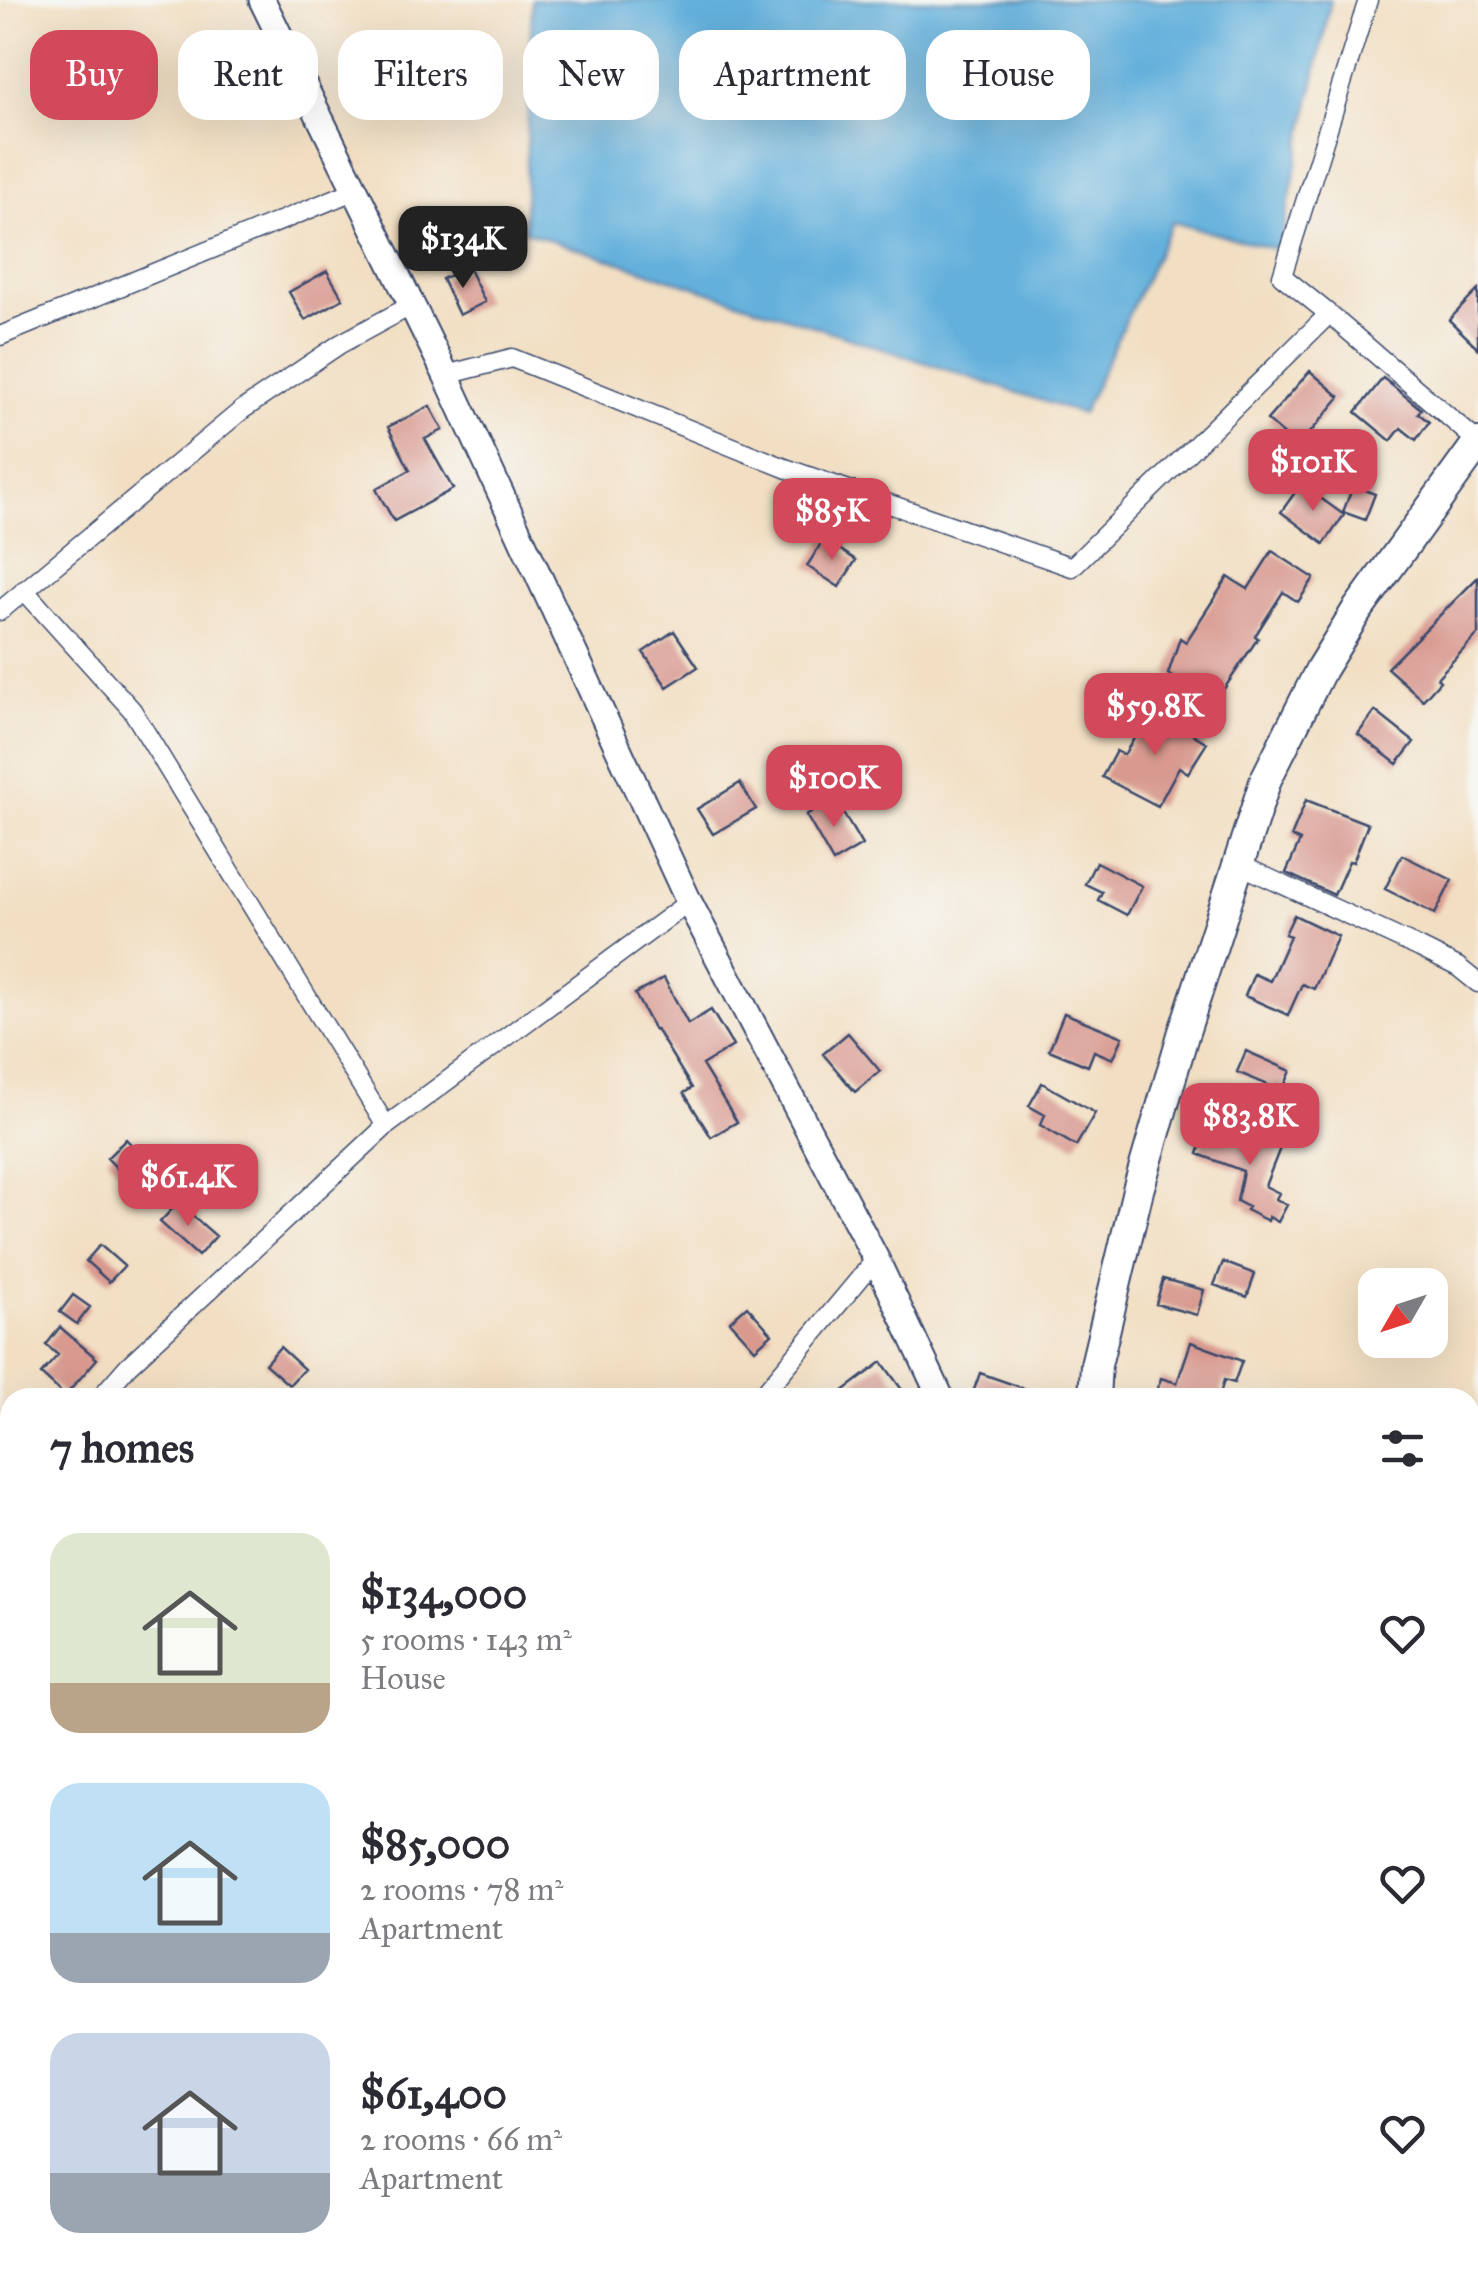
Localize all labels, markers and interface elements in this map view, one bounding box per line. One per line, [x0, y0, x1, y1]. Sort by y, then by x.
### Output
chip: Buy [30, 30, 158, 120]
chip: Rent [178, 30, 318, 120]
chip: Filters [338, 30, 503, 120]
chip: New [523, 30, 659, 120]
chip: Apartment [679, 30, 906, 120]
chip: House [926, 30, 1090, 120]
pin: $134K [393, 206, 533, 291]
text: $134K [420, 219, 506, 258]
pin: $101K [1243, 429, 1383, 514]
text: $101K [1270, 442, 1356, 481]
pin: $85K [773, 478, 891, 563]
text: $85K [795, 491, 869, 530]
pin: $59.8K [1074, 673, 1236, 758]
text: $59.8K [1106, 686, 1204, 725]
pin: $100K [764, 745, 904, 830]
text: $100K [788, 758, 880, 797]
pin: $83.8K [1169, 1083, 1331, 1168]
text: $83.8K [1202, 1096, 1298, 1135]
pin: $61.4K [107, 1144, 269, 1229]
text: $61.4K [140, 1157, 236, 1196]
north arrow [1358, 1268, 1448, 1358]
map controls [1358, 1268, 1448, 1358]
icon: filters [1375, 1421, 1430, 1476]
text: 7 homes [50, 1422, 194, 1474]
text: $134,000 [360, 1568, 527, 1620]
icon: home [130, 1573, 250, 1693]
icon: heart [1375, 1606, 1430, 1661]
text: 5 rooms · 143 m² [360, 1620, 572, 1659]
text: House [360, 1659, 446, 1698]
text: $85,000 [360, 1818, 510, 1870]
icon: home [130, 1823, 250, 1943]
icon: heart [1375, 1856, 1430, 1911]
text: 2 rooms · 78 m² [360, 1870, 564, 1909]
text: Apartment [360, 1909, 503, 1948]
text: $61,400 [360, 2068, 507, 2120]
icon: home [130, 2073, 250, 2193]
icon: heart [1375, 2106, 1430, 2161]
text: 2 rooms · 66 m² [360, 2120, 562, 2159]
text: Apartment [360, 2159, 503, 2198]

